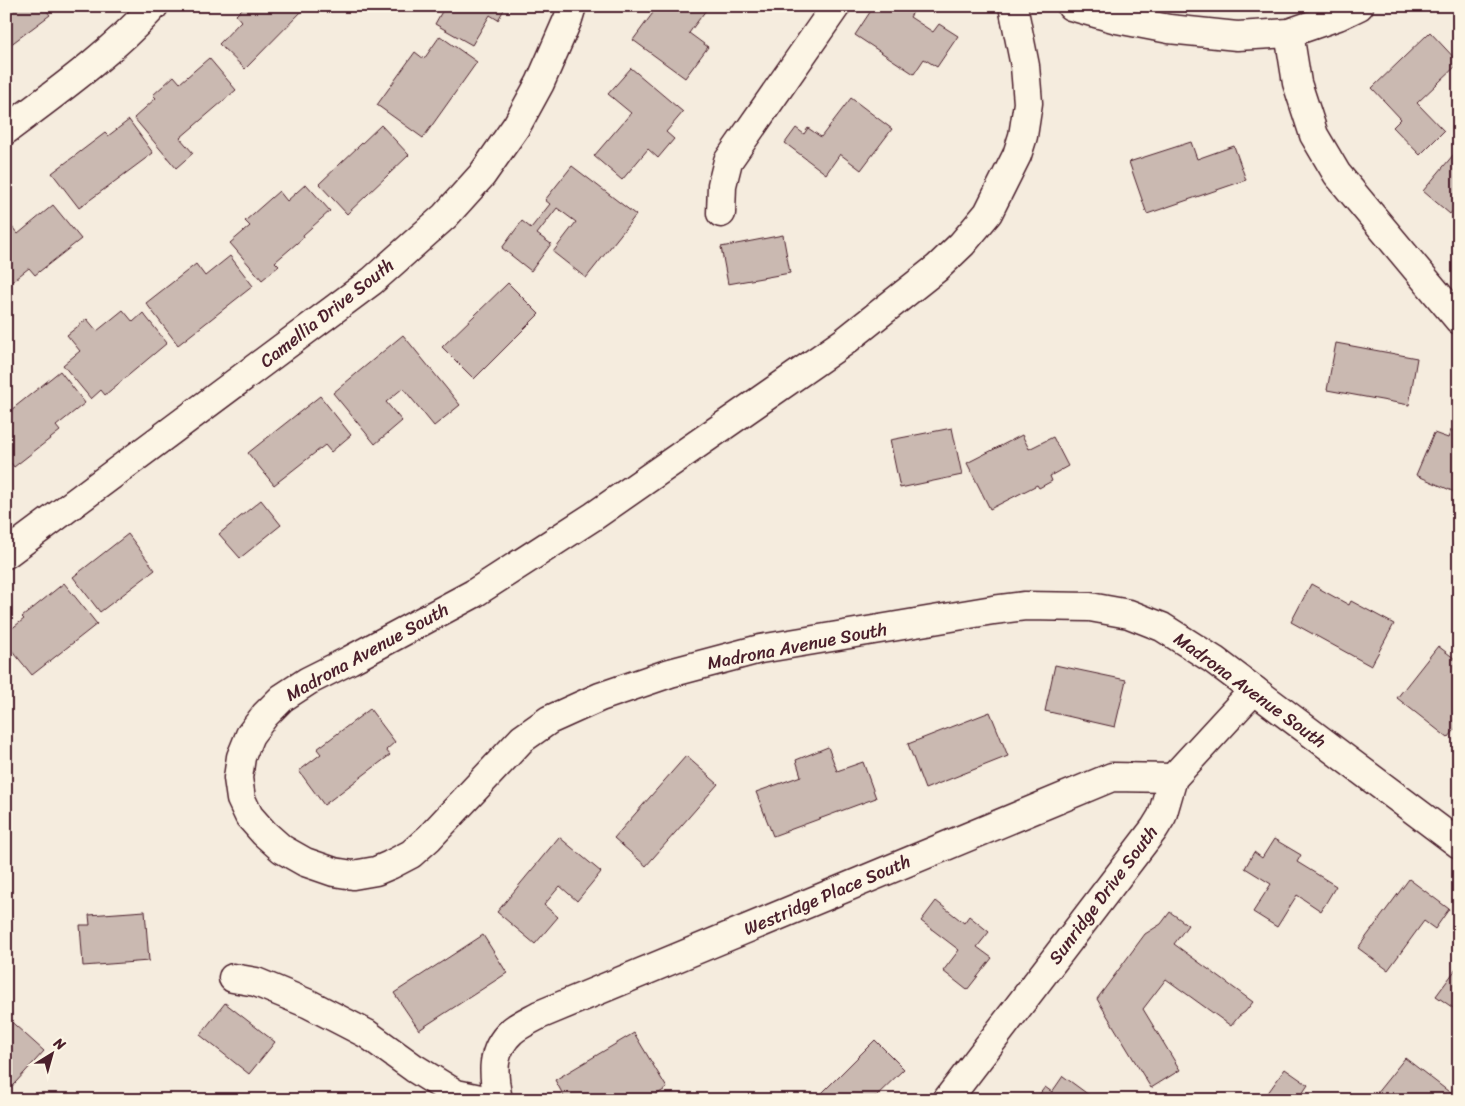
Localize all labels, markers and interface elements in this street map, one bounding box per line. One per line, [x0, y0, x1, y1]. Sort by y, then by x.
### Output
street label: Camellia Drive South [253, 250, 401, 376]
street label: Madrona Avenue South [279, 594, 455, 710]
street label: Madrona Avenue South [704, 613, 890, 679]
street label: Madrona Avenue South [1167, 623, 1333, 757]
street label: Sunridge Drive South [1040, 818, 1166, 972]
street label: Westridge Place South [738, 845, 916, 945]
north arrow [28, 1028, 78, 1078]
text: N [47, 1031, 71, 1057]

